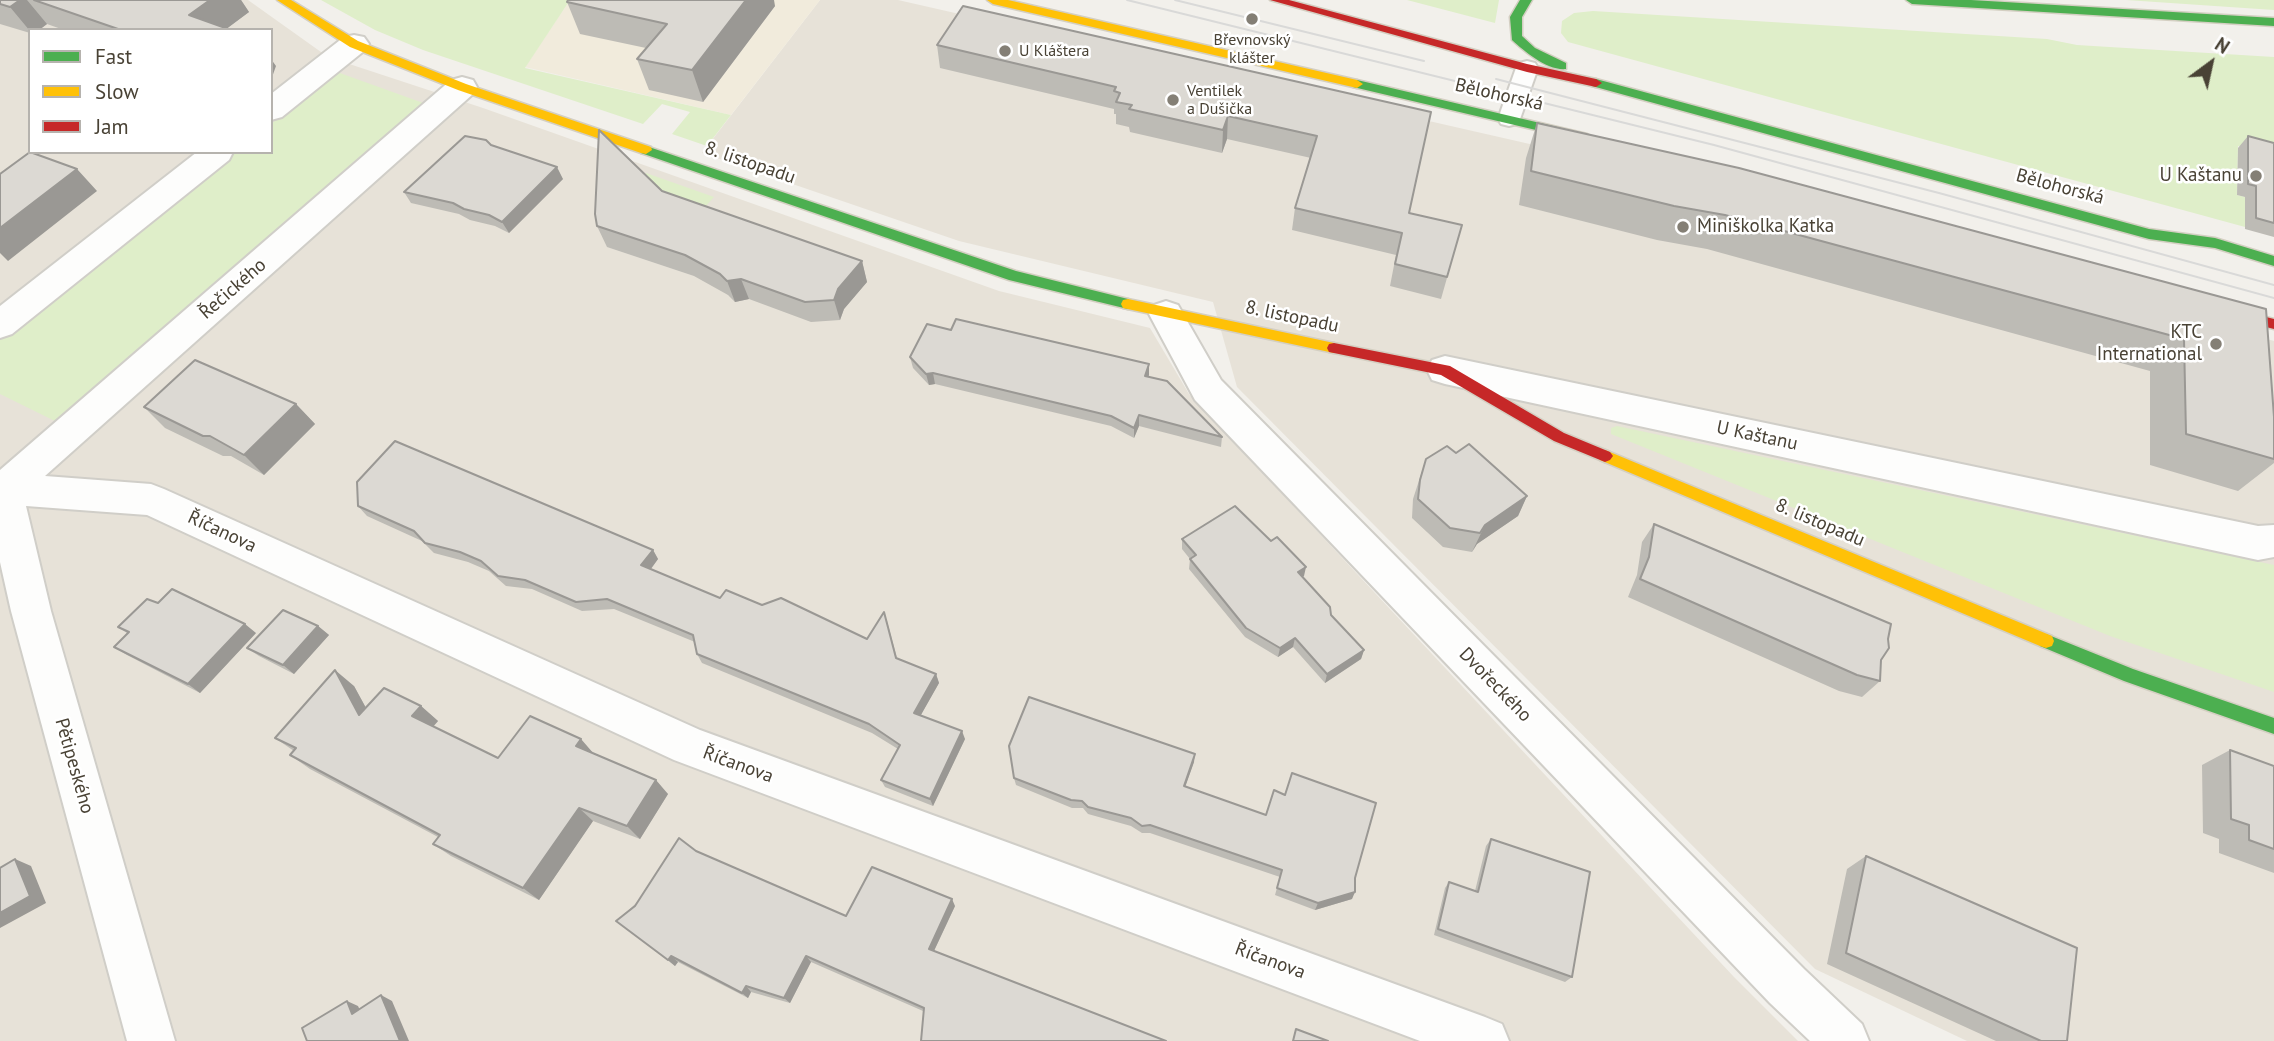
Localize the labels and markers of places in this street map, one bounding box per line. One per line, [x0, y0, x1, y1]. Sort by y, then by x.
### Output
marker: Břevnovský klášter [1244, 11, 1260, 27]
place label: Břevnovský klášter [1214, 30, 1290, 68]
place label: U Kláštera [1019, 41, 1090, 61]
marker: U Kláštera [997, 43, 1013, 59]
place label: Ventilek a Dušička [1187, 81, 1252, 119]
marker: Ventilek a Dušička [1165, 92, 1181, 108]
place label: U Kaštanu [2160, 165, 2242, 187]
marker: U Kaštanu [2248, 168, 2264, 184]
place label: Miniškolka Katka [1697, 216, 1834, 238]
marker: Miniškolka Katka [1675, 219, 1691, 235]
place label: KTC International [2097, 322, 2202, 366]
marker: KTC International [2208, 336, 2224, 352]

